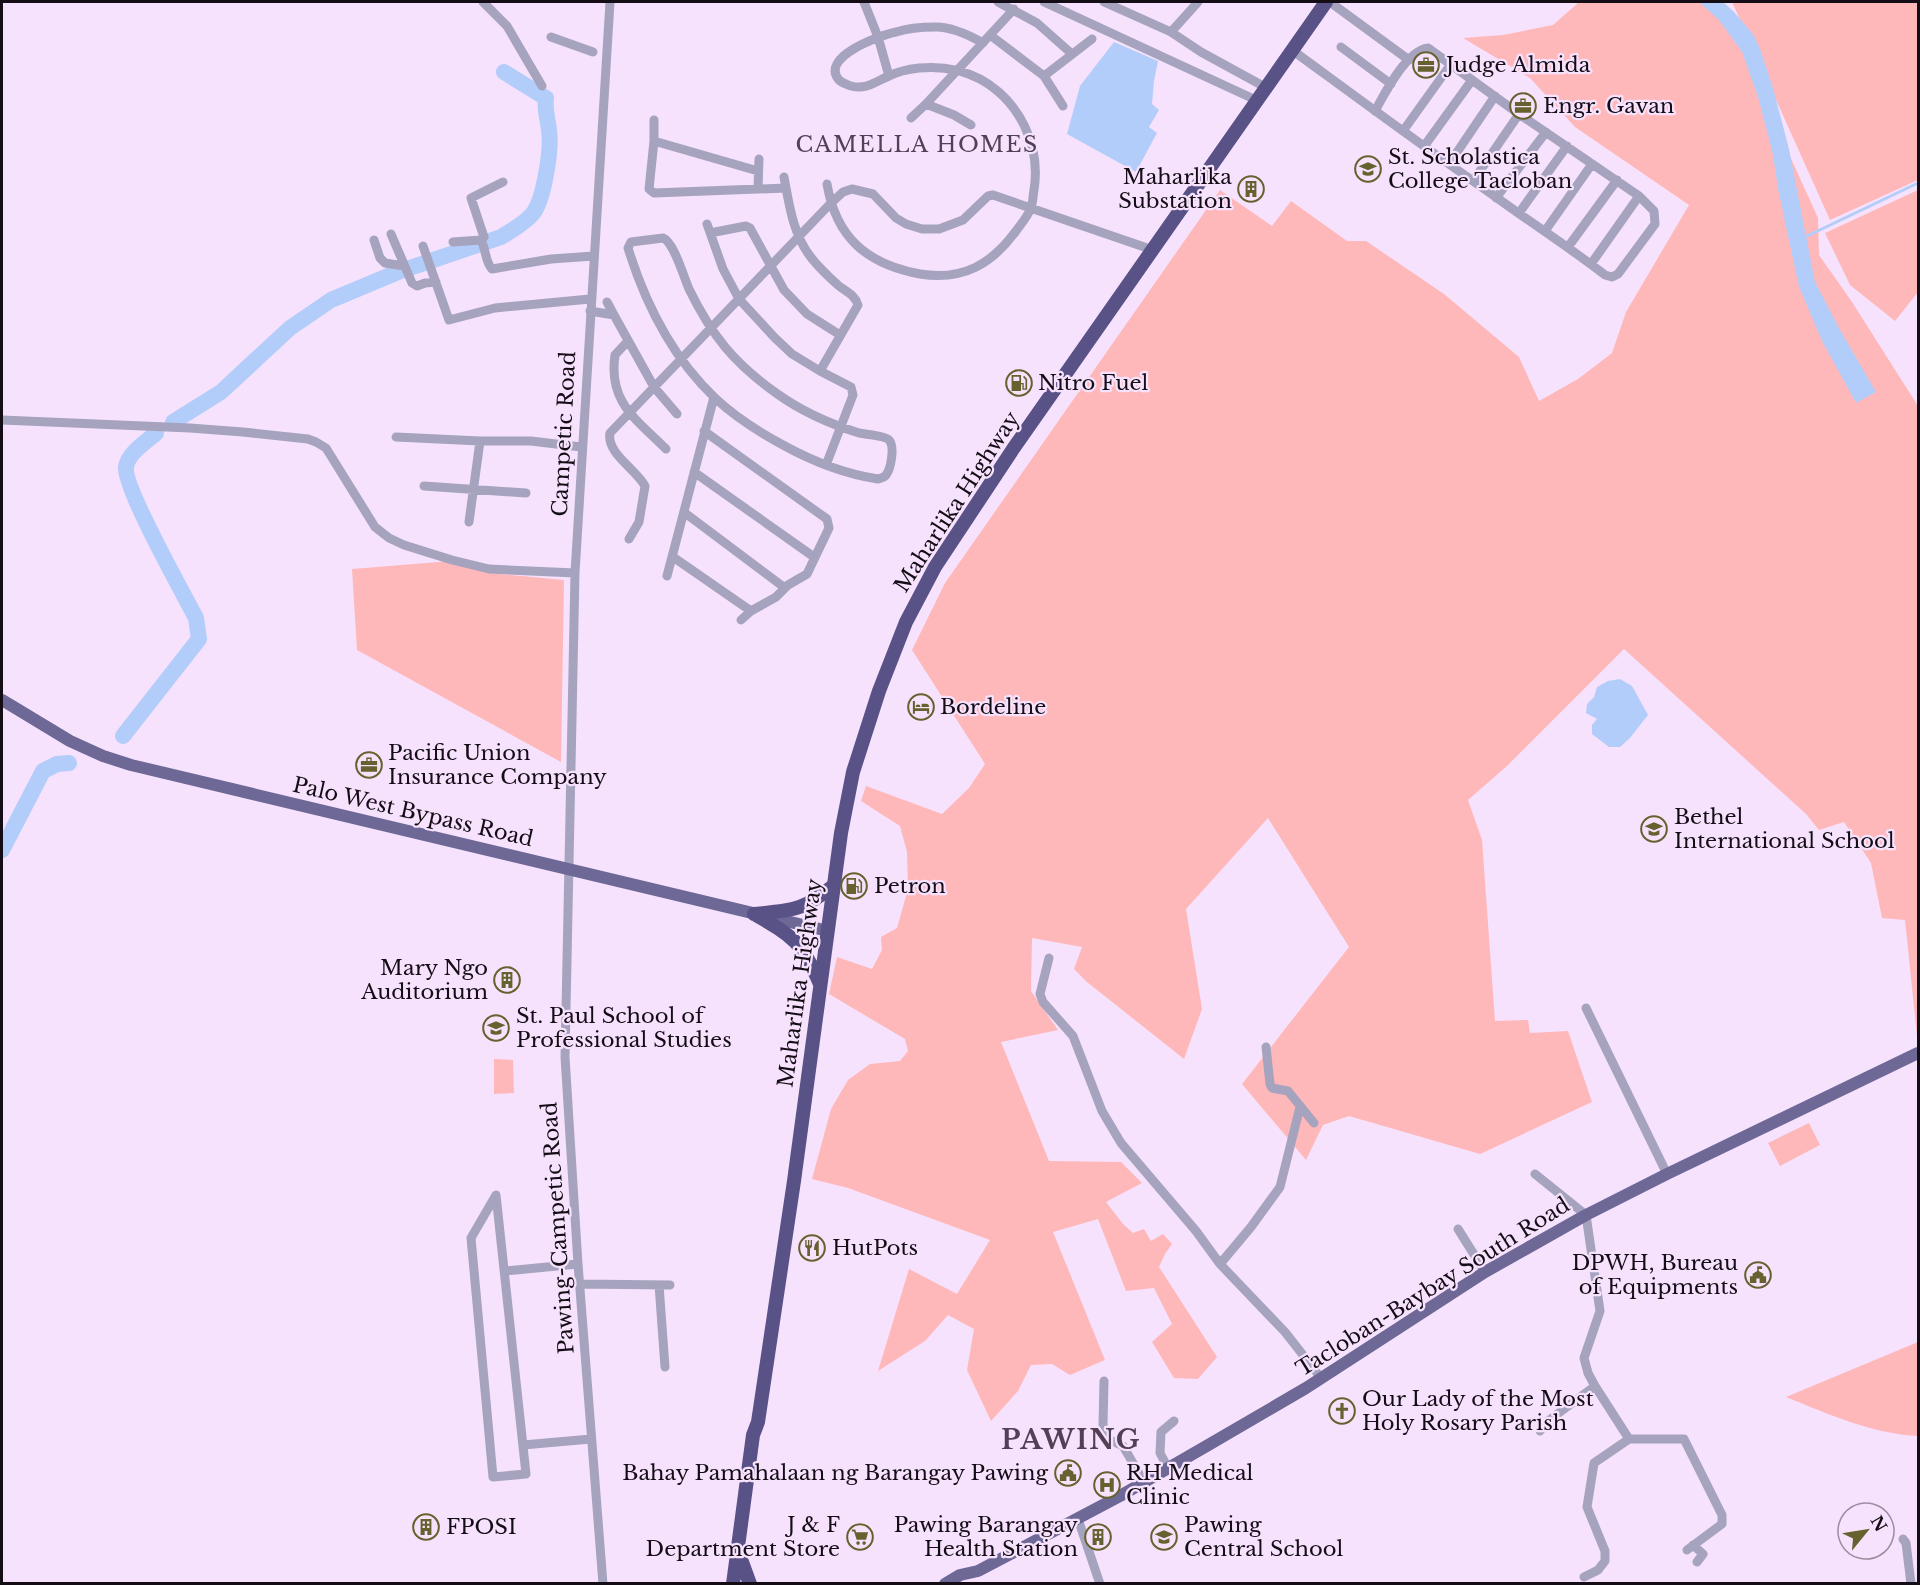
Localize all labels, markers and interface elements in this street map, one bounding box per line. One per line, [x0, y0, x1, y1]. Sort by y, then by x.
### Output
office icon: Judge Almida [1411, 50, 1441, 80]
place label: Judge Almida [1443, 52, 1591, 78]
office icon: Engr. Gavan [1508, 91, 1538, 121]
place label: Engr. Gavan [1543, 93, 1674, 119]
district label: CAMELLA HOMES [795, 131, 1039, 158]
place label: St. Scholastica College Tacloban [1388, 144, 1572, 194]
school or university icon: St. Scholastica College Tacloban [1353, 154, 1383, 184]
place label: Maharlika Substation [1118, 164, 1232, 214]
building icon: Maharlika Substation [1236, 174, 1266, 204]
street label: Campetic Road [547, 351, 581, 517]
fuel station icon: Nitro Fuel [1004, 368, 1034, 398]
place label: Nitro Fuel [1038, 370, 1149, 396]
street label: Maharlika Highway [889, 406, 1026, 597]
hotel icon: Bordeline [906, 692, 936, 722]
place label: Bordeline [940, 694, 1046, 720]
place label: Pacific Union Insurance Company [388, 740, 607, 790]
office icon: Pacific Union Insurance Company [354, 750, 384, 780]
street label: Palo West Bypass Road [290, 772, 536, 852]
place label: Bethel International School [1674, 804, 1895, 854]
school or university icon: Bethel International School [1639, 814, 1669, 844]
fuel station icon: Petron [839, 871, 869, 901]
place label: Petron [874, 873, 946, 899]
street label: Maharlika Highway [772, 876, 828, 1089]
place label: Mary Ngo Auditorium [360, 955, 488, 1005]
building icon: Mary Ngo Auditorium [492, 965, 522, 995]
place label: St. Paul School of Professional Studies [516, 1003, 732, 1053]
school or university icon: St. Paul School of Professional Studies [481, 1013, 511, 1043]
street label: Pawing-Campetic Road [536, 1101, 580, 1355]
street label: Tacloban-Baybay South Road [1291, 1192, 1575, 1382]
restaurant icon: HutPots [797, 1233, 827, 1263]
place label: HutPots [832, 1235, 918, 1261]
place label: DPWH, Bureau of Equipments [1572, 1250, 1738, 1300]
public building icon: DPWH, Bureau of Equipments [1743, 1260, 1773, 1290]
place label: Our Lady of the Most Holy Rosary Parish [1362, 1386, 1594, 1436]
church icon: Our Lady of the Most Holy Rosary Parish [1327, 1396, 1357, 1426]
district label: PAWING [1001, 1423, 1141, 1456]
public building icon: Bahay Pamahalaan ng Barangay Pawing [1053, 1458, 1083, 1488]
place label: Bahay Pamahalaan ng Barangay Pawing [622, 1460, 1048, 1486]
place label: RH Medical Clinic [1126, 1460, 1254, 1510]
hospital icon: RH Medical Clinic [1092, 1470, 1122, 1500]
north arrow [1836, 1501, 1896, 1561]
building icon: FPOSI [411, 1512, 441, 1542]
place label: J & F Department Store [646, 1512, 840, 1562]
place label: Pawing Barangay Health Station [894, 1512, 1079, 1562]
place label: Pawing Central School [1184, 1512, 1344, 1562]
text: N [1867, 1512, 1891, 1535]
place label: FPOSI [446, 1514, 517, 1540]
supermarket icon: J & F Department Store [845, 1522, 875, 1552]
building icon: Pawing Barangay Health Station [1083, 1522, 1113, 1552]
school or university icon: Pawing Central School [1149, 1522, 1179, 1552]

